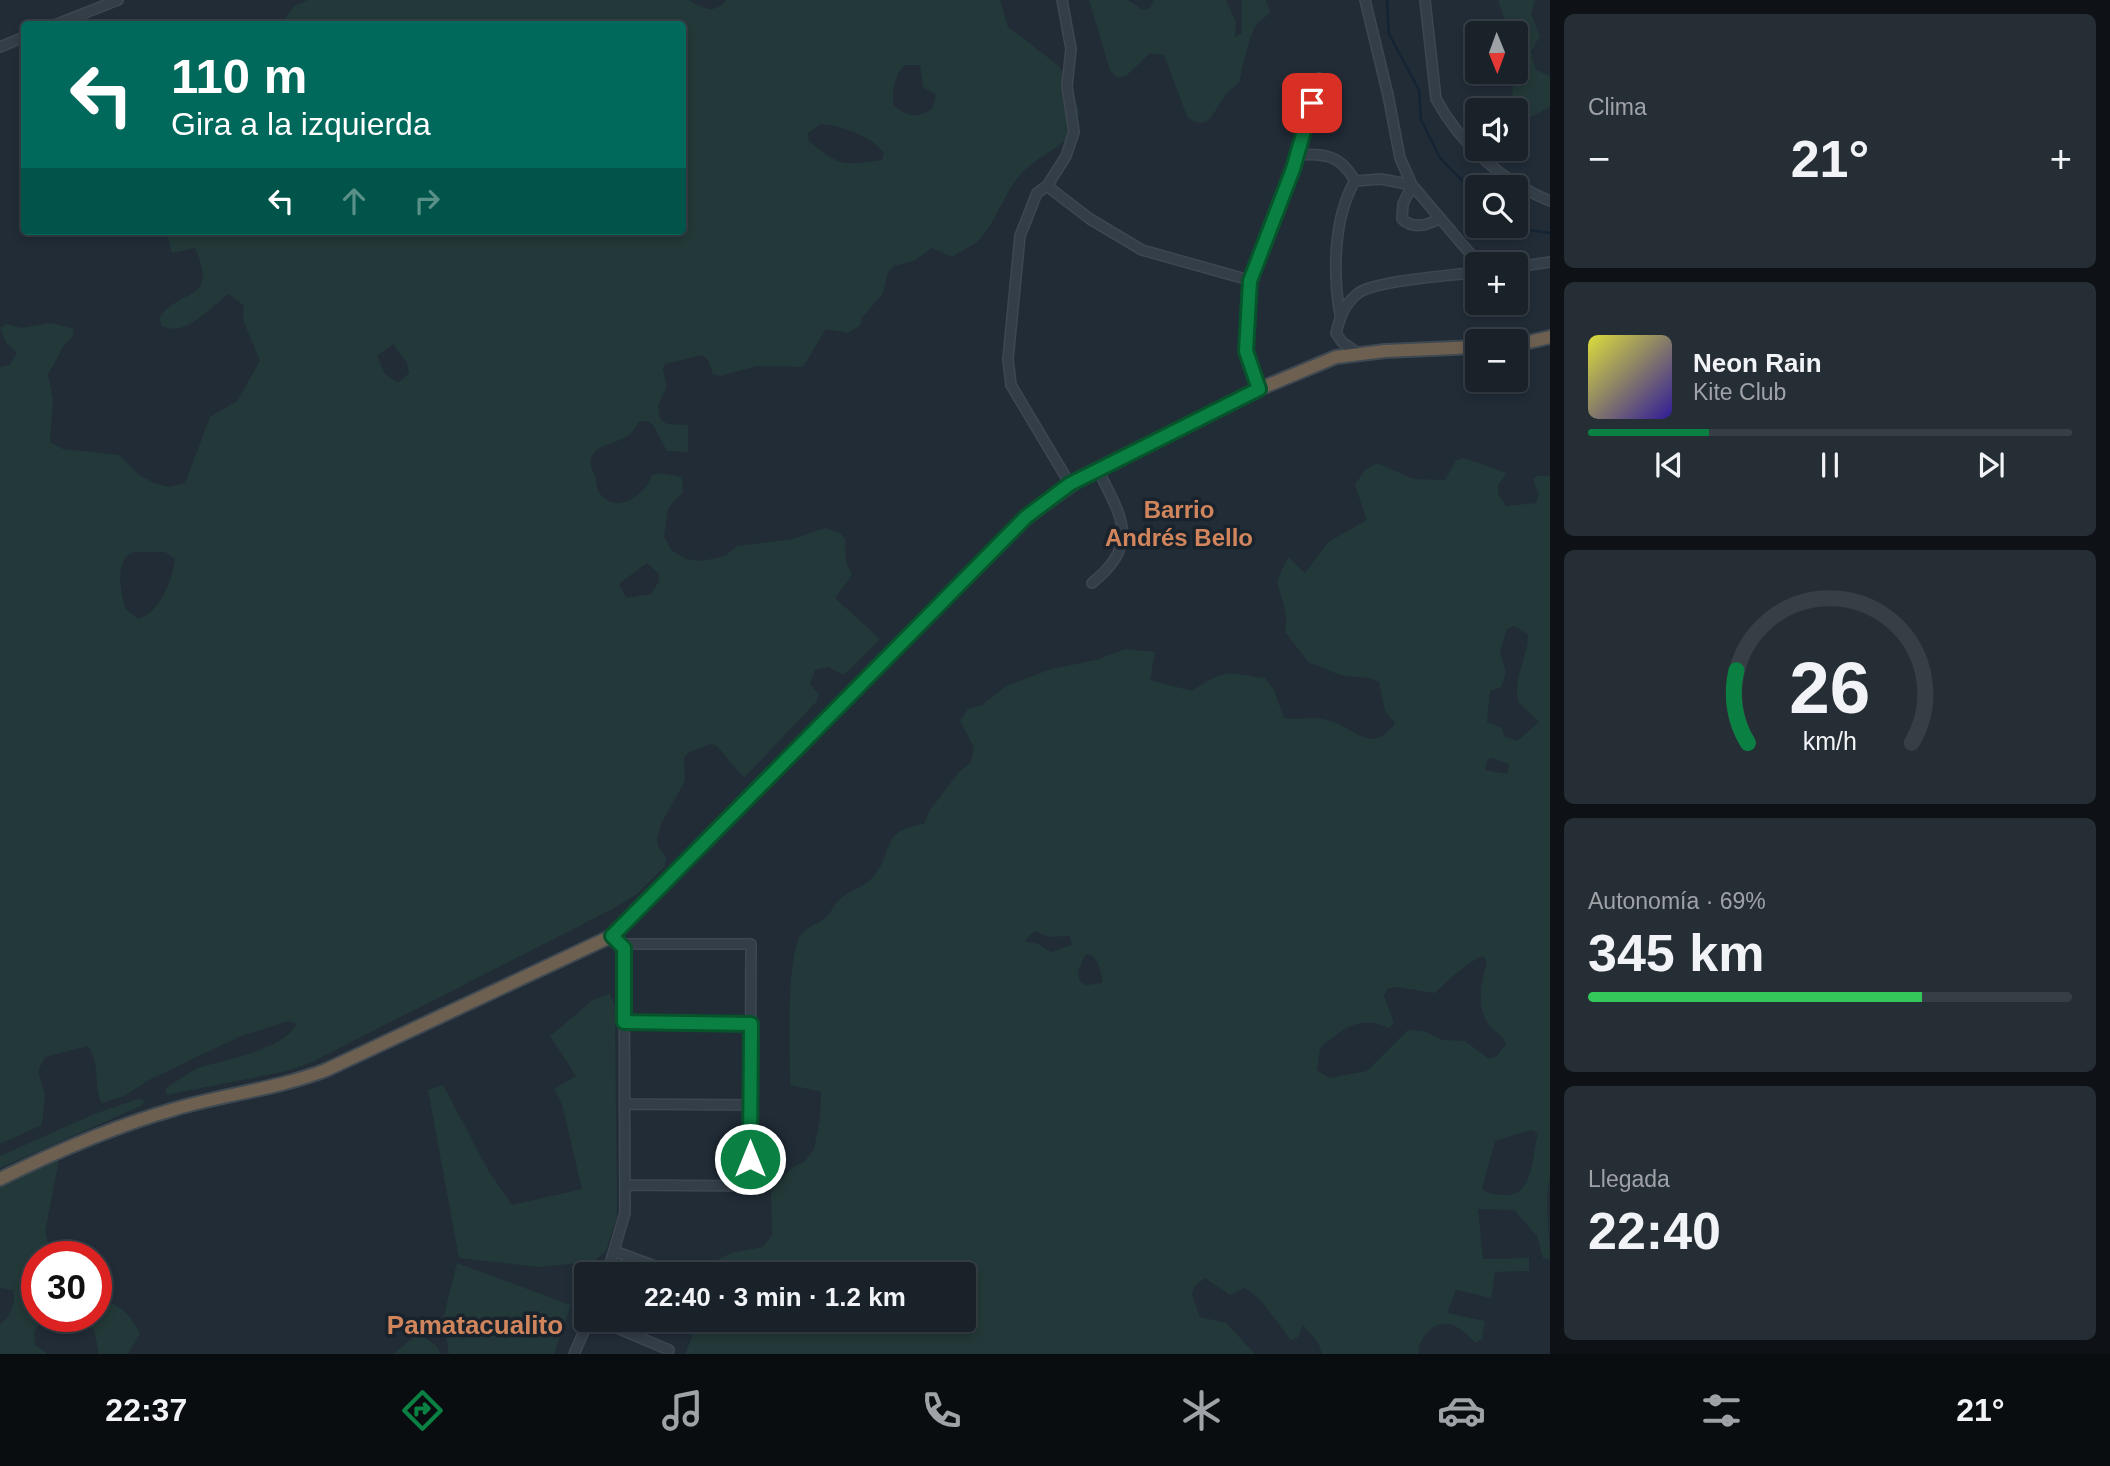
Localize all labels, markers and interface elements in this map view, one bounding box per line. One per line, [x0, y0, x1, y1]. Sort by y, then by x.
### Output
north arrow [1465, 21, 1528, 84]
map controls [1465, 21, 1528, 392]
icon: left [56, 49, 147, 140]
text: 110 m [171, 49, 307, 103]
pin [1282, 73, 1342, 133]
icon: arrive [1293, 84, 1331, 122]
text: Clima [1588, 94, 1647, 120]
button: sound [1465, 98, 1528, 161]
text: Gira a la izquierda [171, 106, 431, 142]
text: 21° [1791, 130, 1869, 188]
text: − [1588, 138, 1610, 180]
text: + [2050, 138, 2072, 180]
button: search [1465, 175, 1528, 238]
icon: left [262, 182, 300, 220]
icon: ahead [335, 182, 373, 220]
icon: right [408, 182, 446, 220]
button: + [1465, 252, 1528, 315]
button: − [1465, 329, 1528, 392]
text: Neon Rain [1693, 348, 1822, 378]
text: Kite Club [1693, 379, 1786, 405]
icon: previous [1650, 446, 1688, 484]
icon: pause [1811, 446, 1849, 484]
icon: next [1972, 446, 2010, 484]
district label: Barrio Andrés Bello [1105, 496, 1253, 551]
text: 26 [1790, 647, 1870, 728]
text: km/h [1803, 727, 1857, 755]
text: Autonomía · 69% [1588, 888, 1766, 914]
text: 345 km [1588, 924, 1764, 982]
position arrow [713, 1122, 787, 1196]
text: Llegada [1588, 1166, 1670, 1192]
text: 22:40 [1588, 1202, 1721, 1260]
speed limit sign: 30 [21, 1241, 112, 1332]
text: 22:40 · 3 min · 1.2 km [644, 1282, 906, 1312]
district label: Pamatacualito [387, 1310, 563, 1340]
icon: directions [398, 1386, 447, 1435]
icon: music [658, 1386, 707, 1435]
icon: phone [917, 1386, 966, 1435]
icon: climate [1177, 1386, 1226, 1435]
icon: car [1437, 1386, 1486, 1435]
icon: filters [1697, 1386, 1746, 1435]
text: 22:37 [105, 1392, 187, 1428]
text: 21° [1956, 1392, 2005, 1428]

